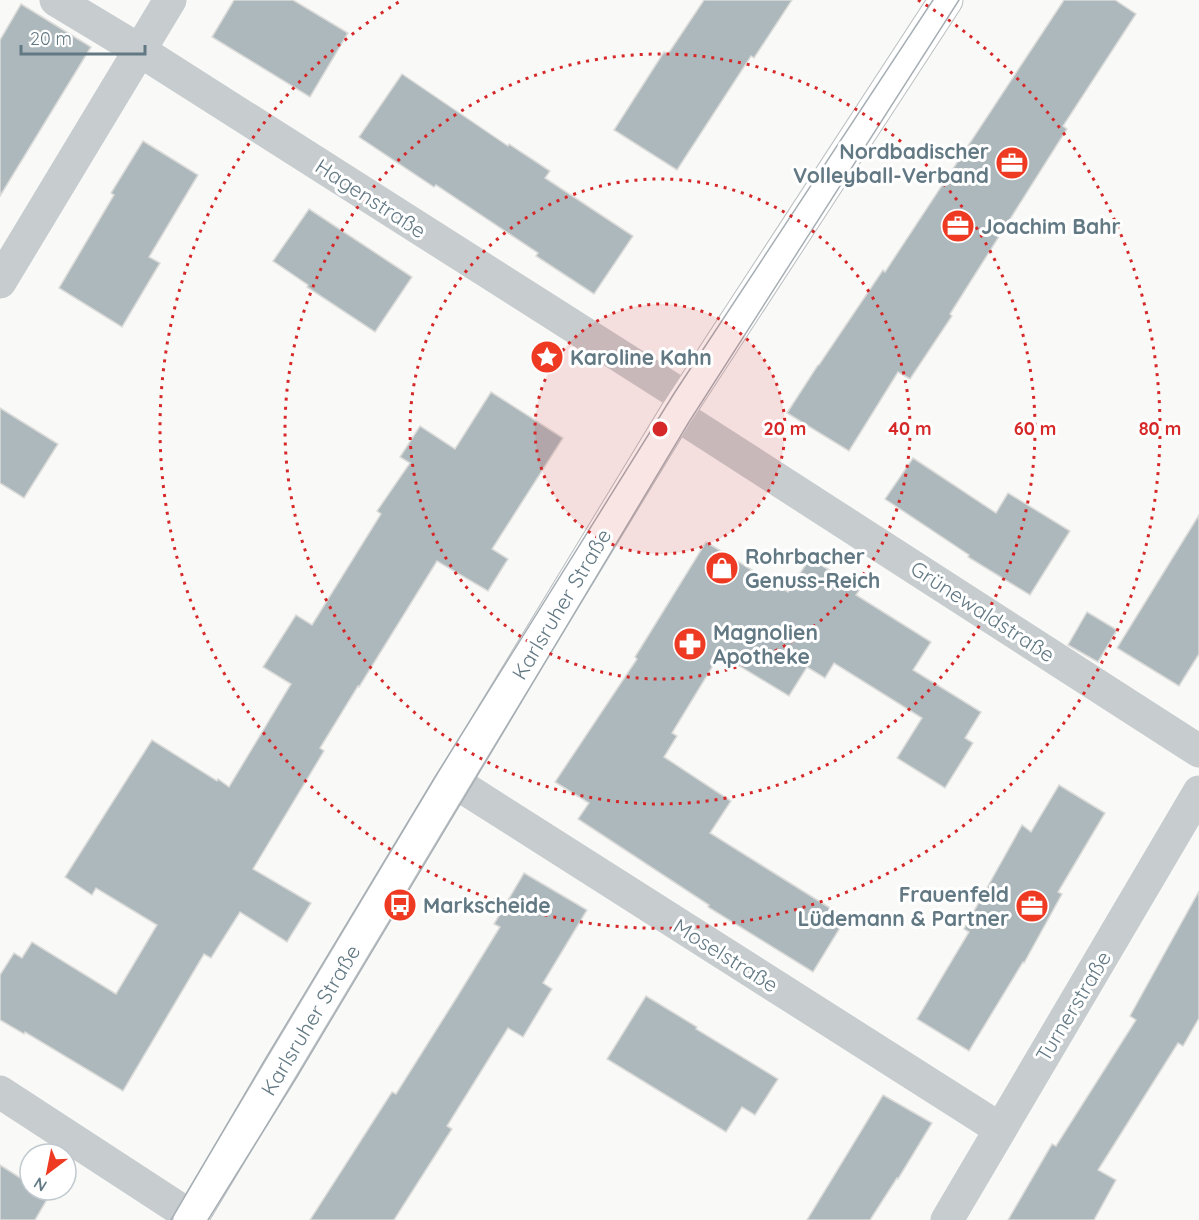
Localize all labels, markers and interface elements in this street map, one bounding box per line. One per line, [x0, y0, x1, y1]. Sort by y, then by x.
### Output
scale bar [21, 18, 146, 56]
text: 20 m [30, 27, 72, 50]
place label: Nordbadischer Volleyball-Verband [793, 138, 989, 188]
office icon: Nordbadischer Volleyball-Verband [994, 145, 1030, 181]
street label: Hagenstraße [311, 153, 431, 243]
office icon: Joachim Bahr [940, 208, 976, 244]
place label: Joachim Bahr [981, 213, 1121, 239]
place icon: Karoline Kahn [529, 339, 565, 375]
place label: Karoline Kahn [570, 344, 712, 370]
text: 20 m [764, 417, 806, 440]
text: 40 m [888, 417, 932, 440]
text: 60 m [1014, 417, 1056, 440]
text: 80 m [1139, 417, 1181, 440]
centre of rings [650, 419, 670, 439]
street label: Karlsruher Straße [506, 524, 616, 684]
place label: Rohrbacher Genuss-Reich [745, 543, 880, 593]
shop icon: Rohrbacher Genuss-Reich [704, 550, 740, 586]
street label: Grünewaldstraße [906, 555, 1060, 667]
place label: Magnolien Apotheke [713, 619, 818, 669]
pharmacy icon: Magnolien Apotheke [672, 626, 708, 662]
place label: Frauenfeld Lüdemann & Partner [798, 881, 1009, 931]
bus stop icon: Markscheide [382, 887, 418, 923]
office icon: Frauenfeld Lüdemann & Partner [1014, 888, 1050, 924]
place label: Markscheide [423, 892, 551, 918]
street label: Moselstraße [669, 913, 783, 997]
street label: Karlsruher Straße [255, 940, 365, 1100]
street label: Turnerstraße [1030, 946, 1116, 1066]
north arrow [18, 1142, 78, 1202]
text: N [30, 1173, 50, 1196]

